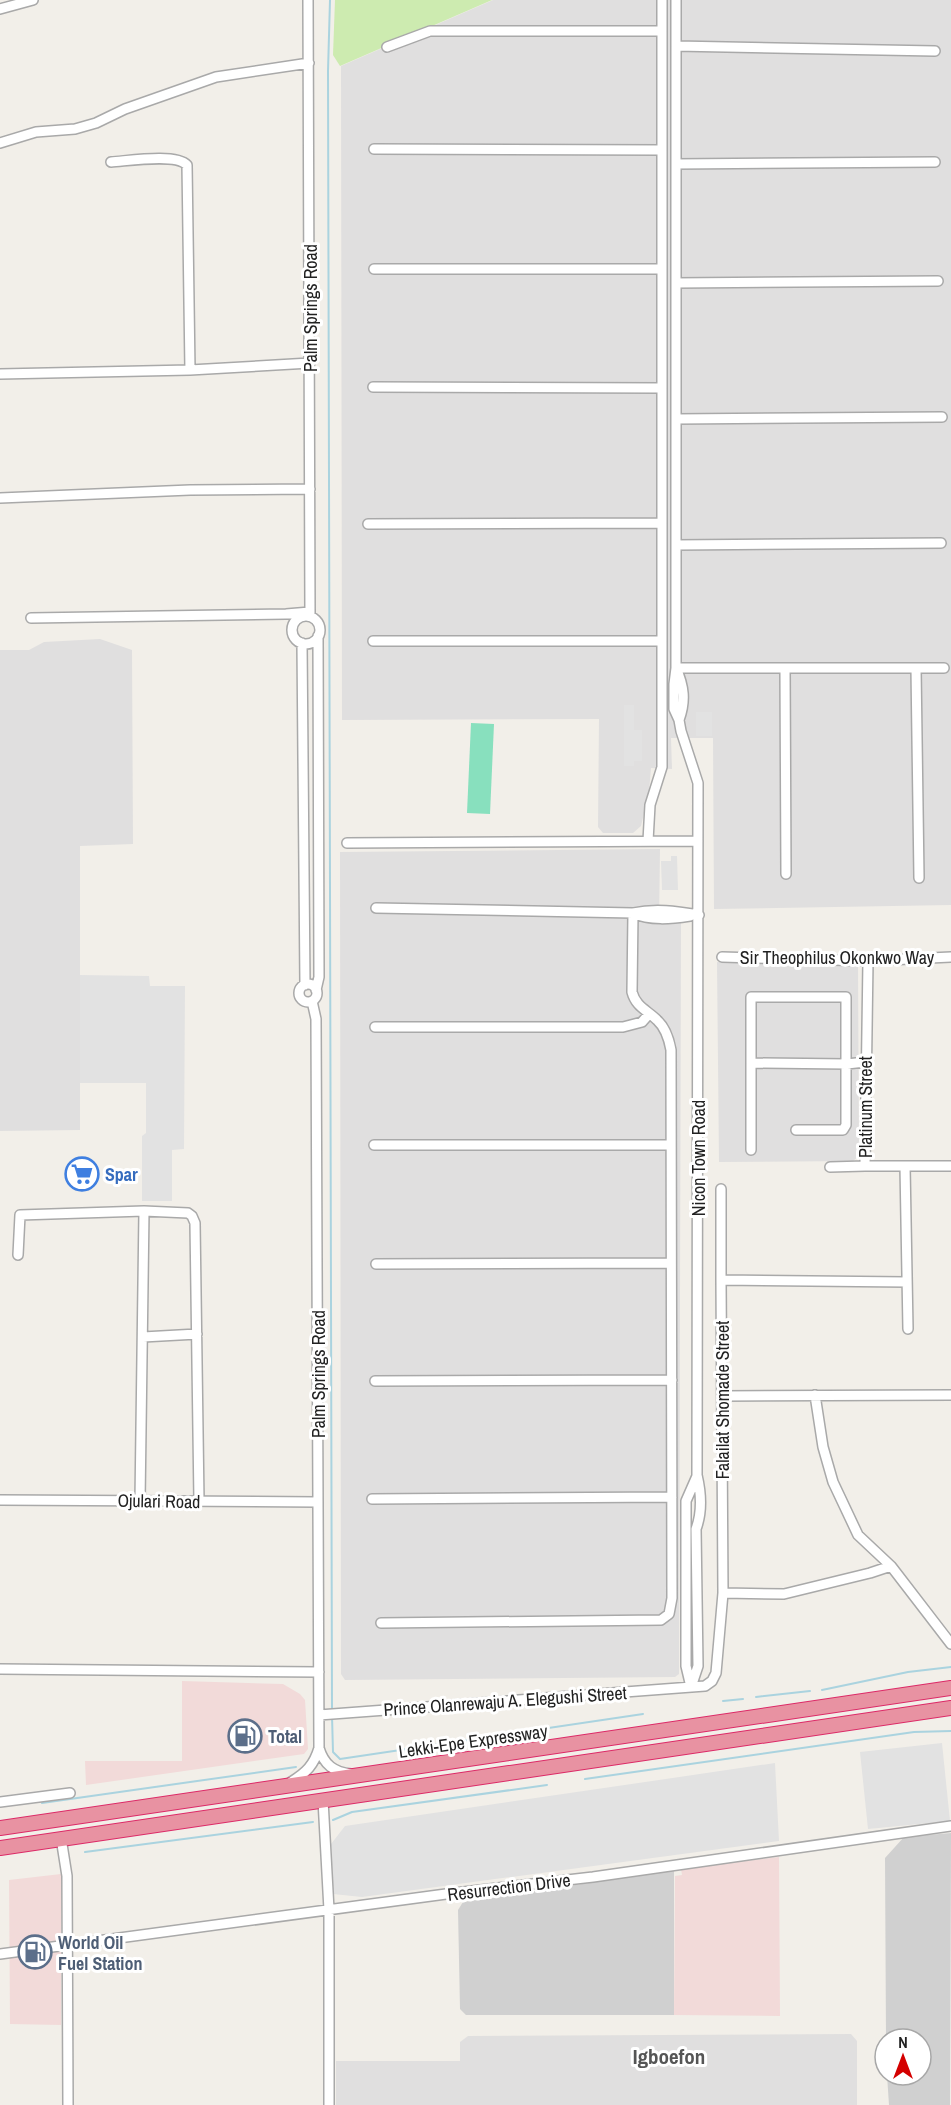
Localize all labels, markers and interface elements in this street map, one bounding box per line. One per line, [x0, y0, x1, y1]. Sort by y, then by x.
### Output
street label: Palm Springs Road [298, 244, 323, 372]
street label: Sir Theophilus Okonkwo Way [740, 945, 935, 970]
street label: Platinum Street [853, 1056, 878, 1158]
street label: Nicon Town Road [686, 1100, 711, 1216]
supermarket icon: Spar [64, 1156, 100, 1192]
place label: Spar [105, 1162, 138, 1187]
street label: Palm Springs Road [306, 1310, 331, 1438]
street label: Falailat Shomade Street [710, 1321, 735, 1479]
street label: Ojulari Road [117, 1488, 201, 1514]
street label: Prince Olanrewaju A. Elegushi Street [383, 1680, 627, 1722]
fuel station icon: Total [227, 1718, 263, 1754]
street label: Lekki-Epe Expressway [397, 1718, 550, 1764]
place label: Total [268, 1724, 302, 1749]
street label: Resurrection Drive [446, 1867, 572, 1907]
place label: World Oil Fuel Station [58, 1930, 142, 1976]
fuel station icon: World Oil Fuel Station [17, 1934, 53, 1970]
north arrow [873, 2027, 933, 2087]
text: N [898, 2031, 908, 2053]
district label: Igboefon [633, 2042, 705, 2071]

